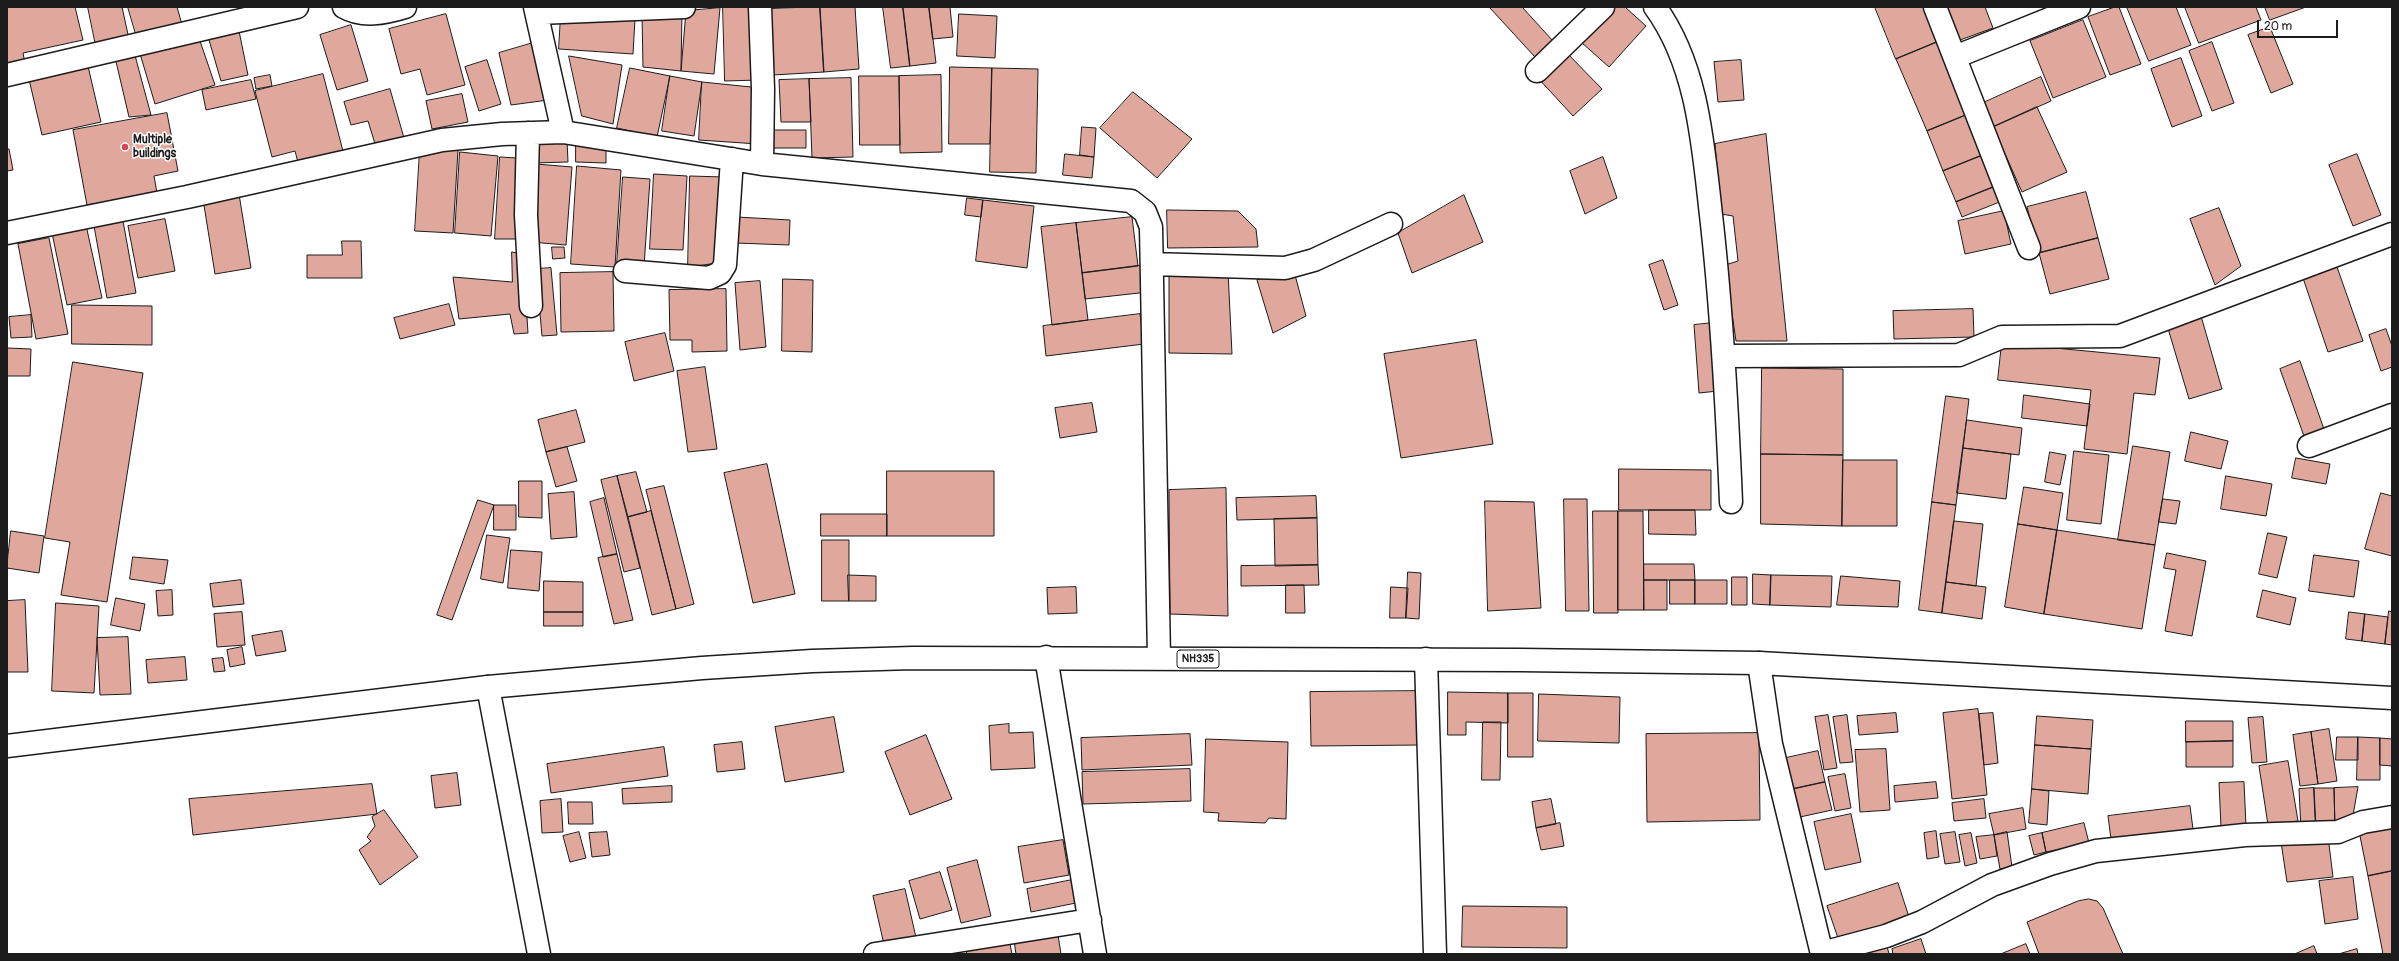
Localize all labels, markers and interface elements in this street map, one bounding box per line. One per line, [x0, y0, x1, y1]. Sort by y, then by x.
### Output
scale bar [2259, 12, 2340, 38]
text: 20 m [2264, 19, 2292, 34]
place label: Multiple buildings [133, 133, 176, 161]
marker: Multiple buildings [120, 142, 130, 152]
road number: NH335 [1177, 650, 1219, 668]

